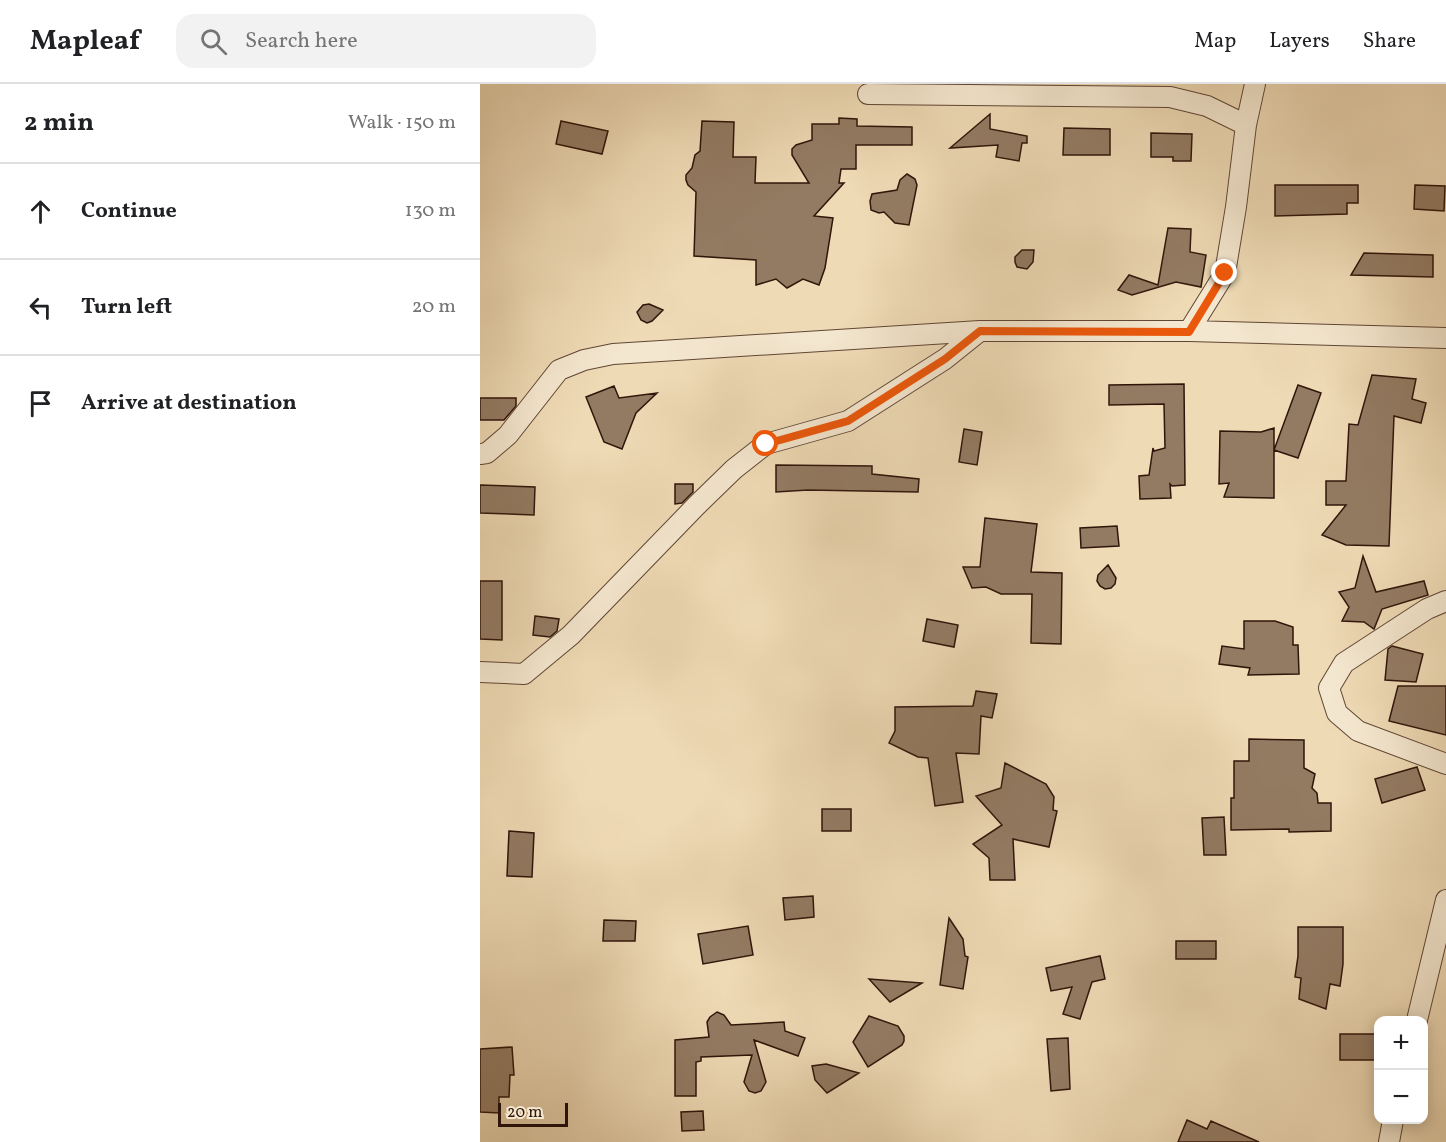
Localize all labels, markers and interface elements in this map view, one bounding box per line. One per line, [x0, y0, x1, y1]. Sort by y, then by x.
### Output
search box [176, 14, 596, 68]
text: Mapleaf [30, 22, 140, 61]
icon: search [197, 25, 230, 58]
text: Search here [245, 26, 358, 57]
text: Map [1194, 27, 1236, 56]
text: Layers [1269, 27, 1330, 56]
text: Share [1363, 27, 1416, 56]
text: 2 min [24, 105, 94, 141]
text: Walk · 150 m [348, 109, 456, 137]
icon: ahead [24, 195, 57, 228]
text: Continue [81, 196, 177, 227]
text: 130 m [405, 197, 456, 225]
route end [1211, 259, 1237, 285]
icon: left [24, 291, 57, 324]
text: Turn left [81, 292, 172, 323]
text: 20 m [412, 293, 456, 321]
icon: arrive [24, 387, 57, 420]
text: Arrive at destination [81, 388, 297, 419]
route start [752, 430, 778, 456]
map controls [1374, 1016, 1428, 1124]
button: + [1374, 1016, 1428, 1070]
button: − [1374, 1070, 1428, 1124]
scale bar [498, 1100, 568, 1128]
text: 20 m [507, 1102, 542, 1124]

